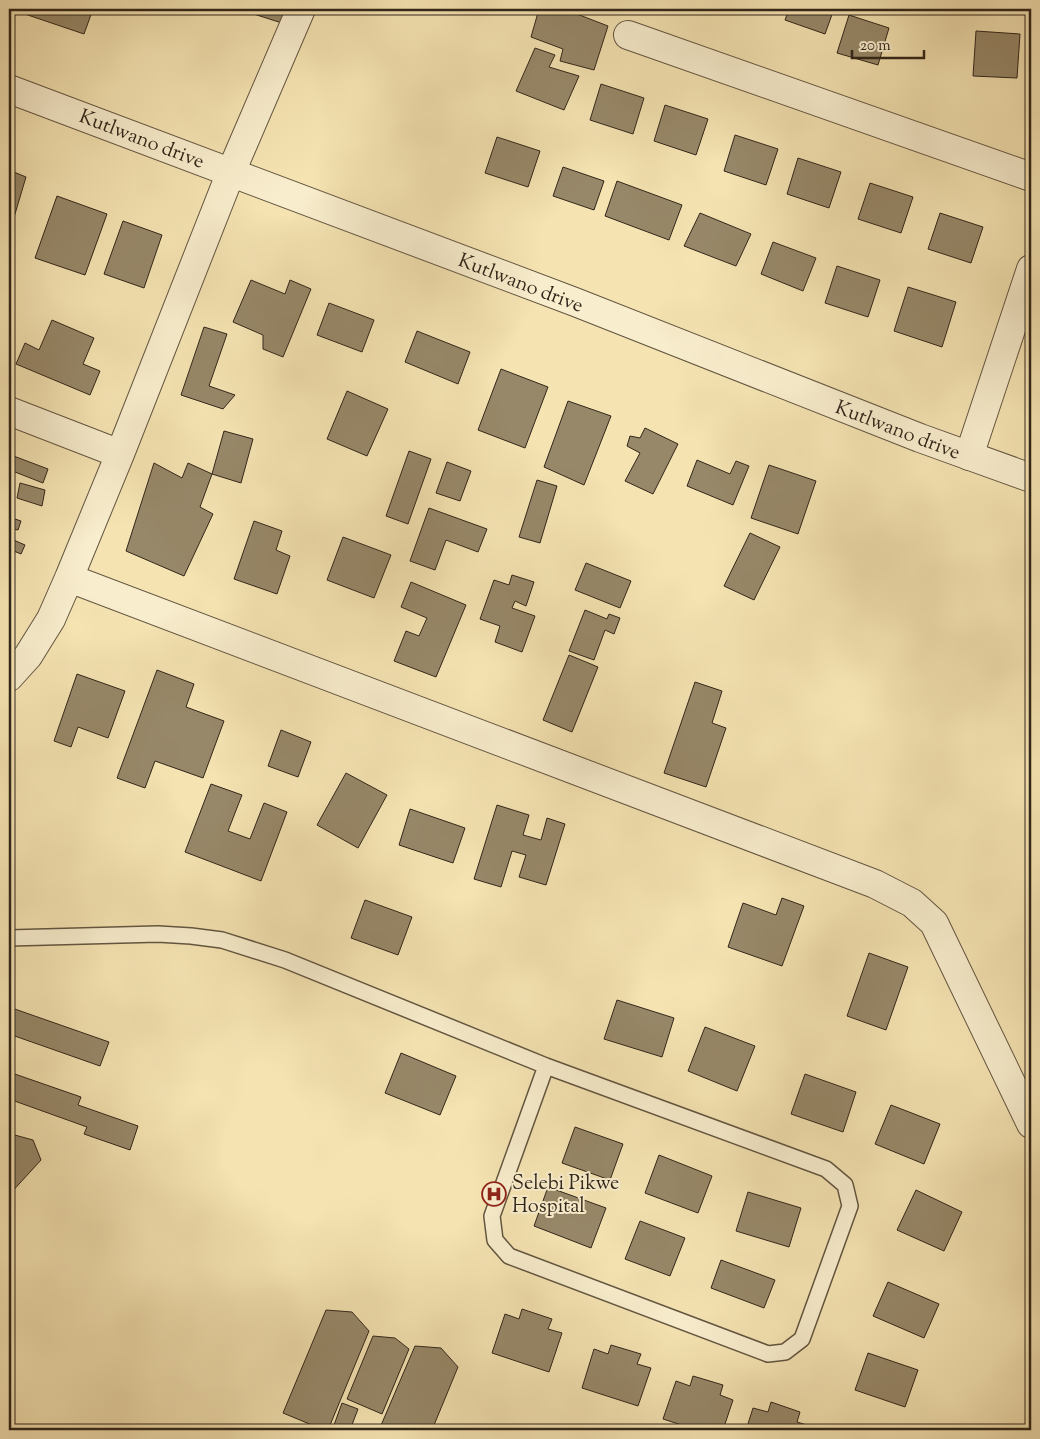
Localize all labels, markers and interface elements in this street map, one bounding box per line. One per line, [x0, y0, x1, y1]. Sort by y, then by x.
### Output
scale bar [852, 28, 925, 60]
text: 20 m [860, 36, 891, 57]
street label: Kutlwano drive [74, 103, 208, 178]
street label: Kutlwano drive [453, 247, 587, 322]
street label: Kutlwano drive [830, 394, 964, 469]
place label: Selebi Pikwe Hospital [512, 1170, 619, 1222]
hospital icon: Selebi Pikwe Hospital [481, 1181, 507, 1207]

